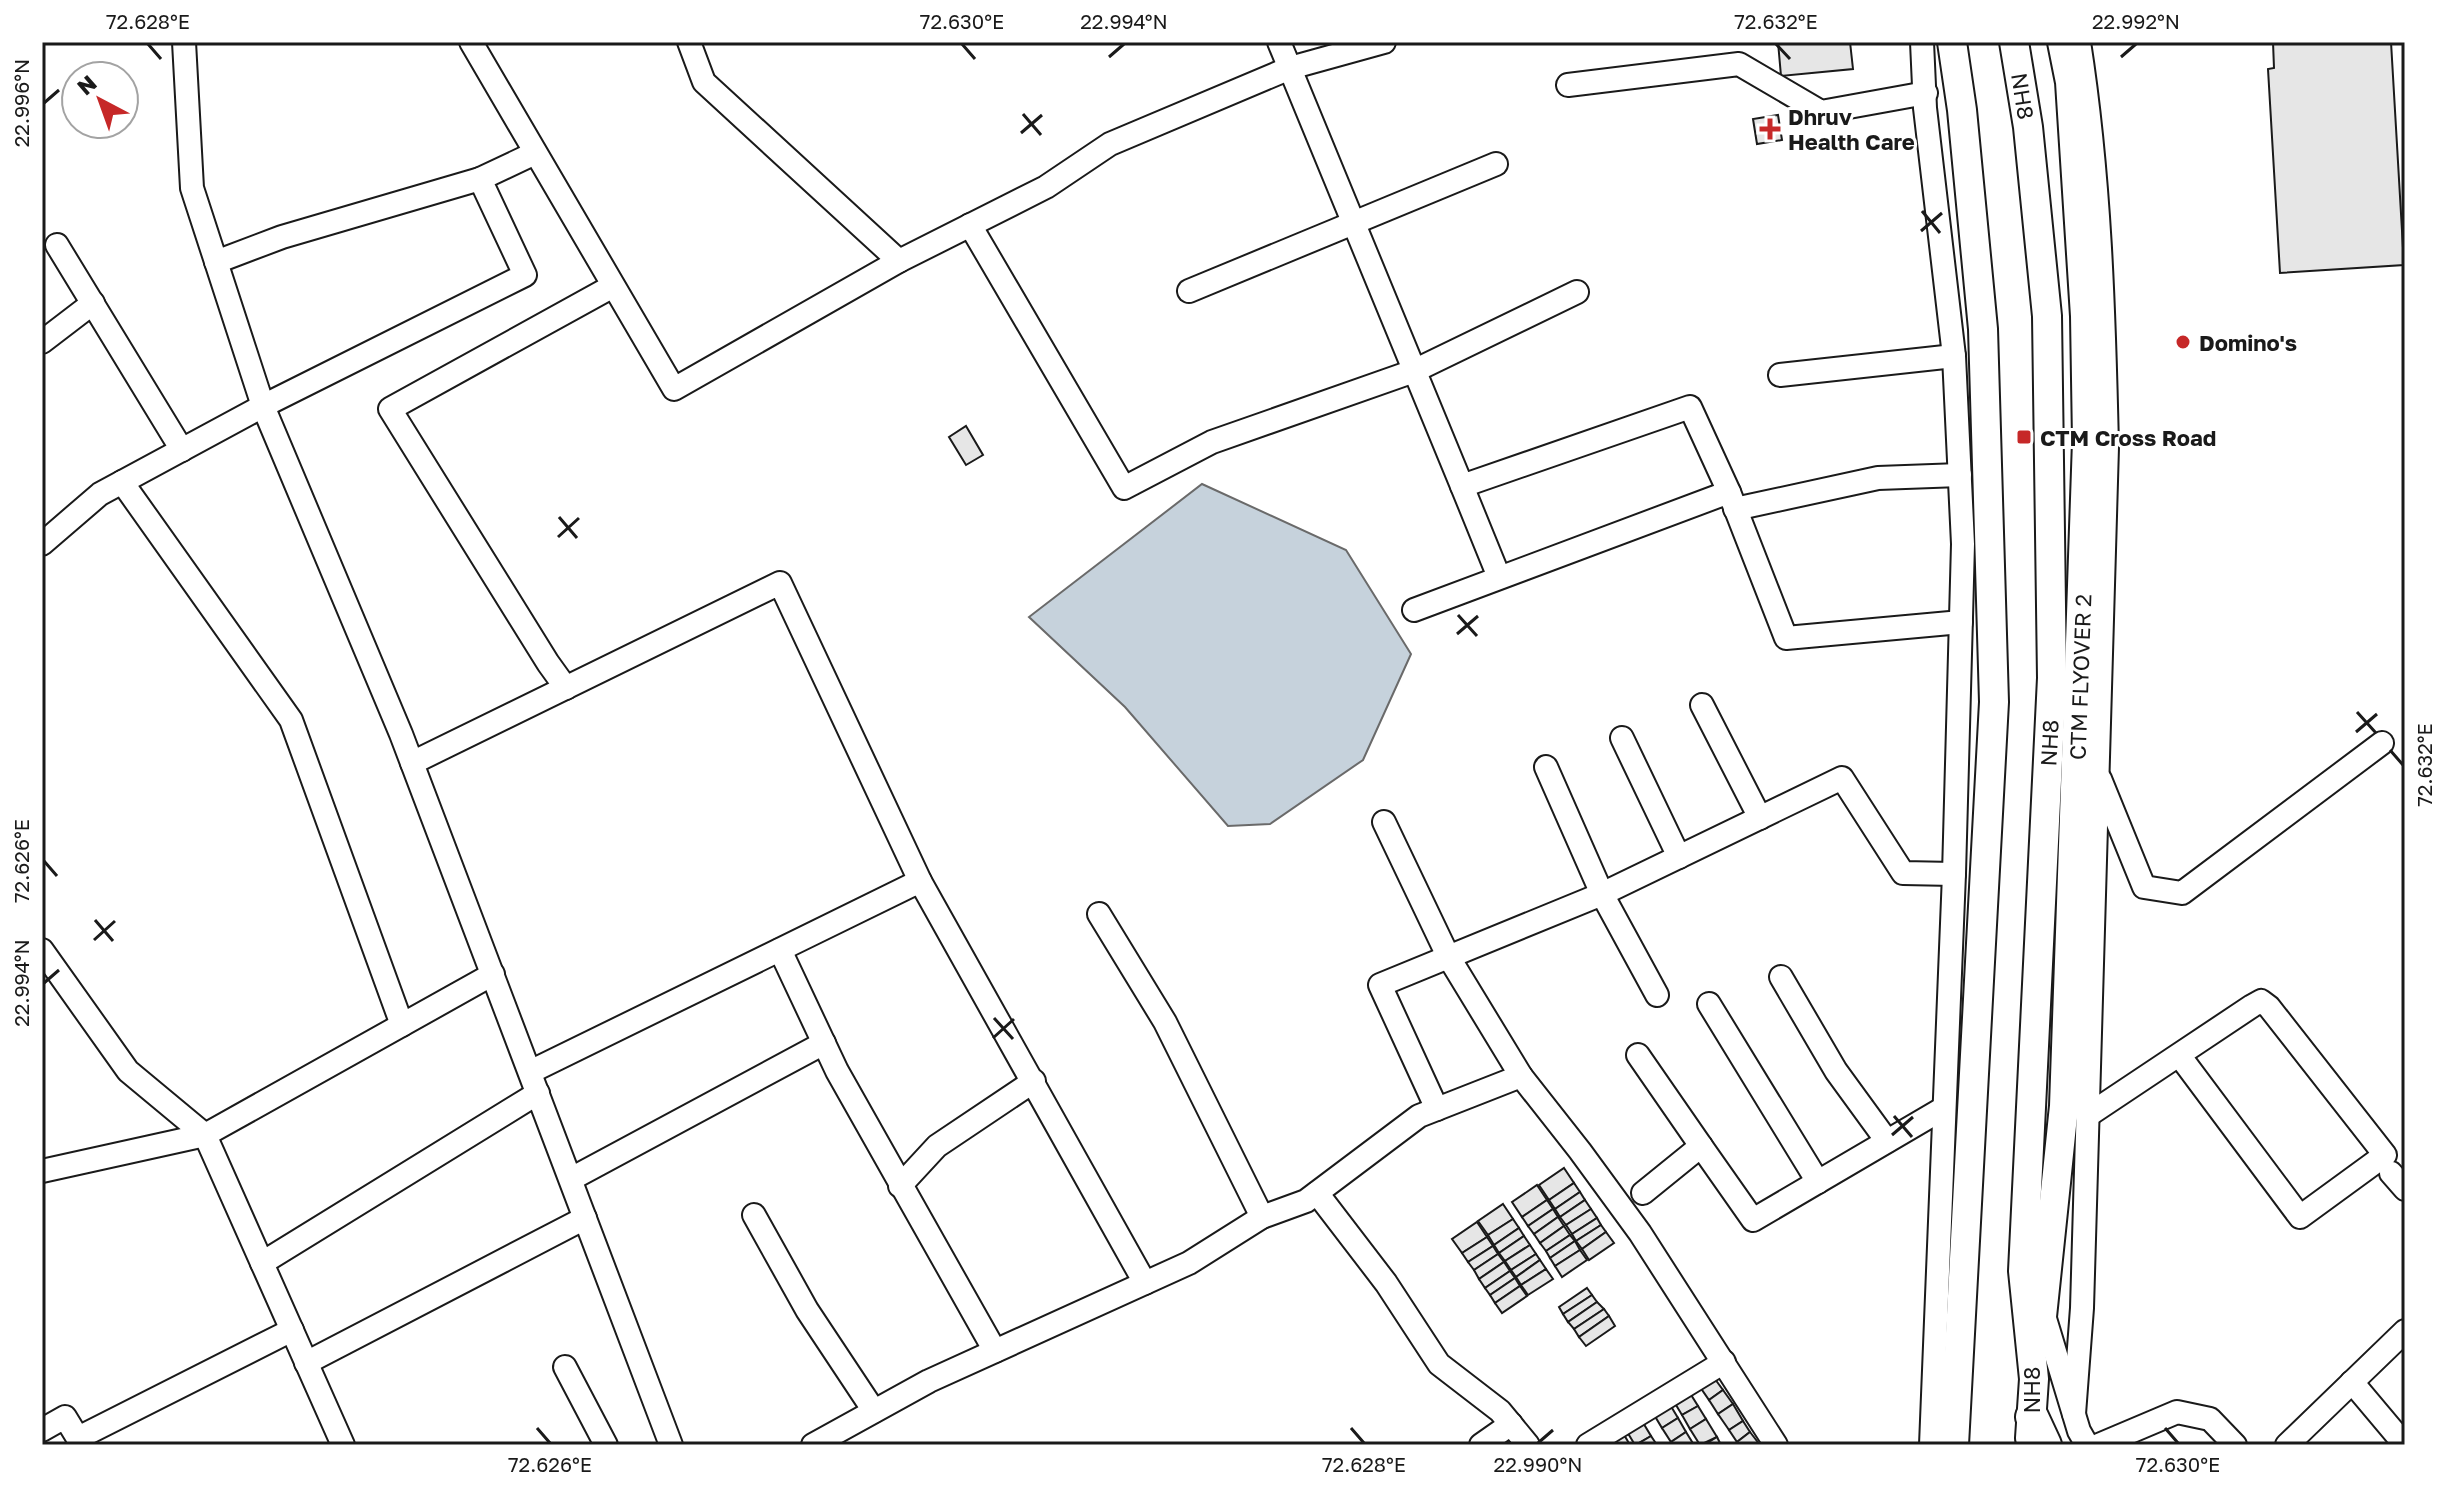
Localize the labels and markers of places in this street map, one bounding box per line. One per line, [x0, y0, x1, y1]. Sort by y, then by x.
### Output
place label: Dhruv Health Care [1788, 103, 1915, 155]
marker: Dhruv Health Care [1759, 118, 1781, 140]
place label: Domino's [2199, 329, 2297, 356]
marker: Domino's [2174, 333, 2192, 351]
place label: CTM Cross Road [2040, 424, 2216, 451]
marker: CTM Cross Road [2015, 428, 2033, 446]

